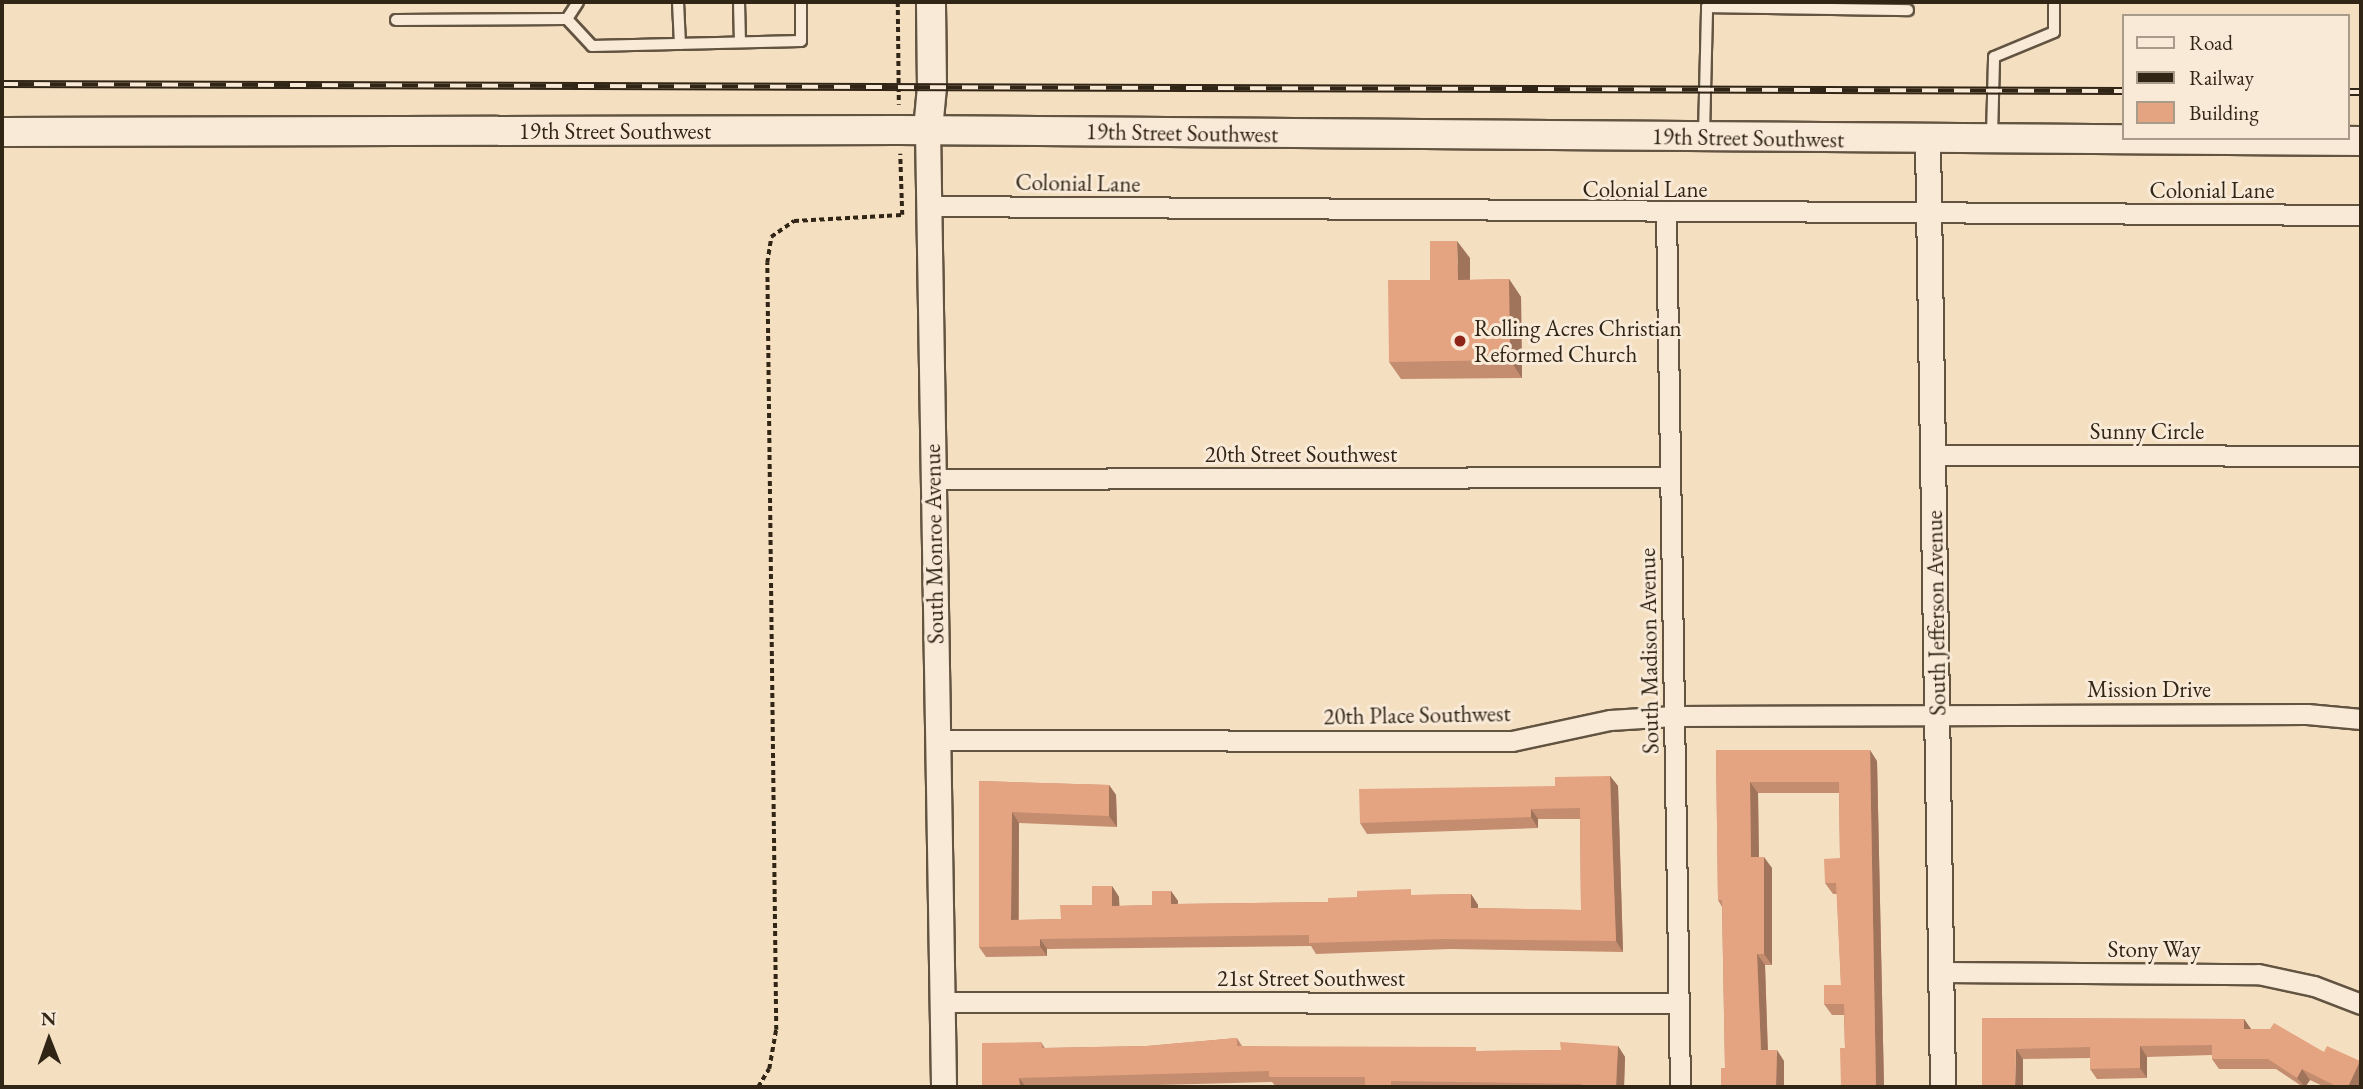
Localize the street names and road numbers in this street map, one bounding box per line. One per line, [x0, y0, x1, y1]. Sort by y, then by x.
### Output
street label: 19th Street Southwest [519, 117, 711, 145]
street label: 19th Street Southwest [1086, 118, 1278, 148]
street label: 19th Street Southwest [1652, 123, 1844, 153]
street label: Colonial Lane [1015, 168, 1141, 198]
street label: Colonial Lane [1582, 175, 1708, 203]
street label: Colonial Lane [2149, 176, 2275, 204]
street label: Sunny Circle [2090, 417, 2204, 445]
street label: 20th Street Southwest [1205, 440, 1397, 468]
street label: South Monroe Avenue [918, 444, 950, 644]
street label: South Jefferson Avenue [1920, 510, 1952, 716]
street label: South Madison Avenue [1633, 548, 1665, 754]
street label: Mission Drive [2087, 675, 2211, 703]
street label: 20th Place Southwest [1323, 700, 1511, 730]
street label: Stony Way [2108, 935, 2200, 963]
street label: 21st Street Southwest [1217, 964, 1405, 992]

